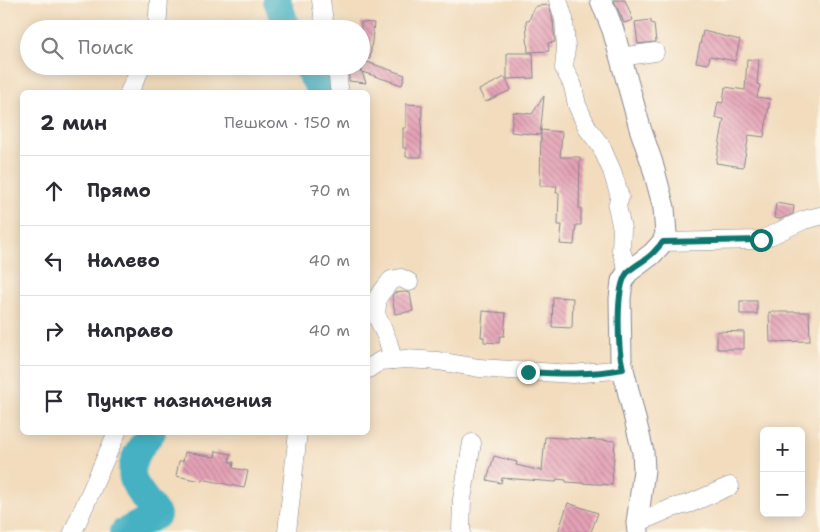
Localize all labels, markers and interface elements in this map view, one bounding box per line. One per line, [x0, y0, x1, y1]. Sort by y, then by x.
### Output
search box [20, 20, 370, 75]
icon: search [38, 34, 66, 62]
text: Поиск [78, 35, 133, 60]
text: 2 мин [40, 109, 107, 137]
text: Пешком · 150 m [224, 112, 350, 133]
icon: ahead [40, 177, 68, 205]
text: Прямо [87, 178, 151, 203]
text: 70 m [309, 180, 350, 201]
route start [750, 229, 773, 252]
icon: left [40, 247, 68, 275]
text: Налево [87, 248, 160, 273]
text: 40 m [308, 250, 350, 271]
icon: right [40, 317, 68, 345]
text: Направо [87, 318, 173, 343]
text: 40 m [308, 320, 350, 341]
route end [517, 361, 540, 384]
icon: arrive [40, 387, 68, 415]
text: Пункт назначения [87, 388, 272, 413]
map controls [760, 427, 805, 517]
button: + [760, 427, 805, 472]
button: − [760, 472, 805, 517]

